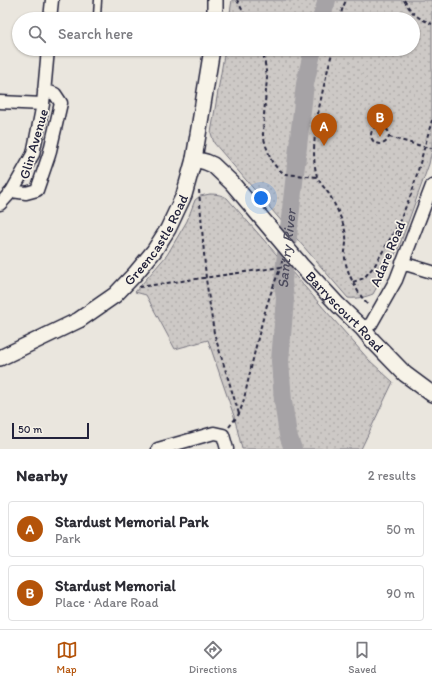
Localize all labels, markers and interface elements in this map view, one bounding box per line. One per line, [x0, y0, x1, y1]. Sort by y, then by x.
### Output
search box [12, 12, 420, 56]
icon: search [26, 23, 48, 45]
text: Search here [58, 25, 133, 43]
pin: B [367, 104, 393, 137]
street label: Glin Avenue [16, 107, 52, 181]
pin: A [311, 113, 337, 146]
your location [251, 188, 271, 208]
street label: Greencastle Road [120, 191, 192, 289]
water label: Santry River [274, 206, 300, 289]
street label: Adare Road [367, 218, 410, 289]
street label: Barryscourt Road [302, 267, 387, 356]
scale bar [12, 421, 89, 440]
text: 50 m [18, 423, 42, 436]
text: Nearby [16, 465, 68, 485]
text: 2 results [368, 468, 416, 483]
text: Stardust Memorial Park [55, 513, 209, 531]
text: A [26, 522, 34, 537]
text: 50 m [386, 522, 415, 537]
text: Park [55, 531, 81, 546]
text: Stardust Memorial [55, 577, 176, 595]
text: B [26, 586, 34, 601]
text: 90 m [386, 586, 415, 601]
text: Place · Adare Road [55, 595, 159, 610]
tab: Map [56, 639, 78, 676]
tab: Directions [189, 639, 237, 676]
tab: Saved [348, 639, 376, 676]

